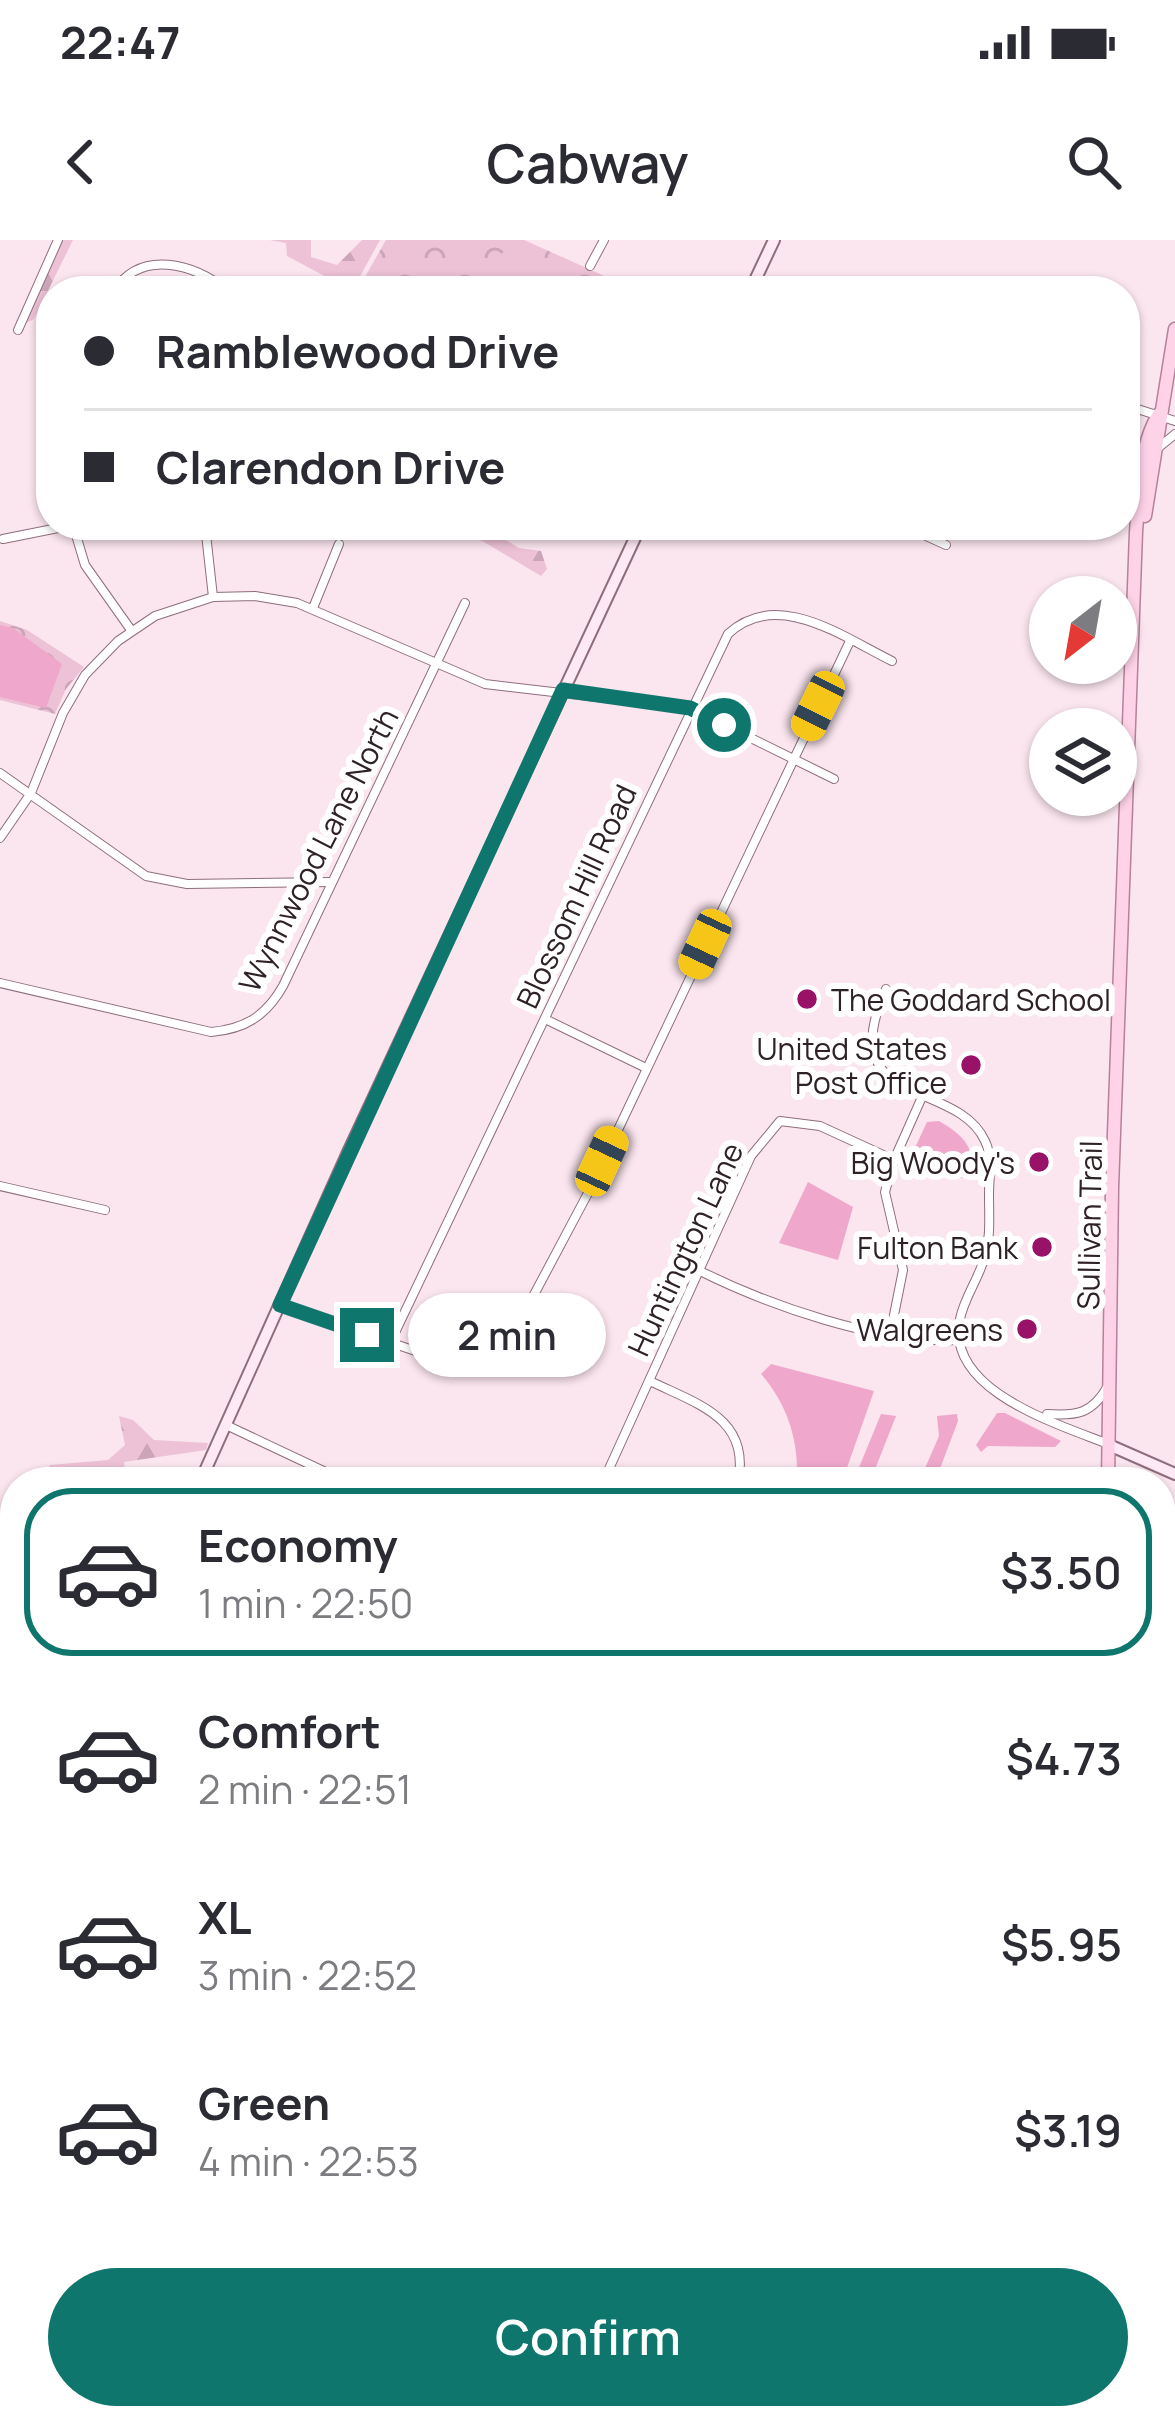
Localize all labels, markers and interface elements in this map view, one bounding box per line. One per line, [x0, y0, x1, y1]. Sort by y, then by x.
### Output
text: 22:47 [60, 11, 180, 73]
text: Cabway [487, 125, 688, 199]
icon: back [48, 129, 114, 195]
icon: search [1061, 129, 1127, 195]
text: Ramblewood Drive [156, 320, 559, 382]
text: Clarendon Drive [156, 436, 505, 498]
north arrow [1029, 576, 1137, 684]
map controls [1029, 576, 1137, 816]
car [786, 666, 850, 746]
route start [697, 698, 751, 752]
street label: Wynnwood Lane North [229, 701, 407, 999]
button: layers [1029, 708, 1137, 816]
street label: Blossom Hill Road [506, 778, 646, 1014]
car [673, 904, 737, 984]
place label: The Goddard School [831, 979, 1111, 1020]
marker: The Goddard School [794, 986, 820, 1012]
place label: United States Post Office [757, 1028, 947, 1103]
marker: United States Post Office [958, 1052, 984, 1078]
car [570, 1121, 634, 1201]
street label: Huntington Lane [618, 1136, 752, 1362]
street label: Sullivan Trail [1067, 1140, 1111, 1310]
place label: Big Woody's [851, 1142, 1015, 1183]
marker: Big Woody's [1026, 1149, 1052, 1175]
place label: Fulton Bank [857, 1227, 1019, 1268]
marker: Fulton Bank [1029, 1234, 1055, 1260]
callout: 2 min [409, 1293, 607, 1377]
route end [340, 1308, 394, 1362]
text: 2 min [457, 1308, 557, 1362]
place label: Walgreens [856, 1309, 1003, 1350]
marker: Walgreens [1014, 1316, 1040, 1342]
text: Economy [198, 1514, 398, 1576]
icon: car [54, 1518, 162, 1626]
text: $3.50 [1001, 1541, 1122, 1603]
text: 1 min · 22:50 [198, 1576, 413, 1630]
text: Comfort [198, 1700, 381, 1762]
icon: car [54, 1704, 162, 1812]
text: $4.73 [1006, 1727, 1122, 1789]
text: 2 min · 22:51 [198, 1762, 412, 1816]
text: XL [198, 1886, 252, 1948]
icon: car [54, 1890, 162, 1998]
text: $5.95 [1001, 1913, 1122, 1975]
text: 3 min · 22:52 [198, 1948, 417, 2002]
text: Green [198, 2072, 330, 2134]
icon: car [54, 2076, 162, 2184]
text: $3.19 [1014, 2099, 1122, 2161]
text: 4 min · 22:53 [198, 2134, 419, 2188]
button: Confirm [48, 2268, 1128, 2406]

